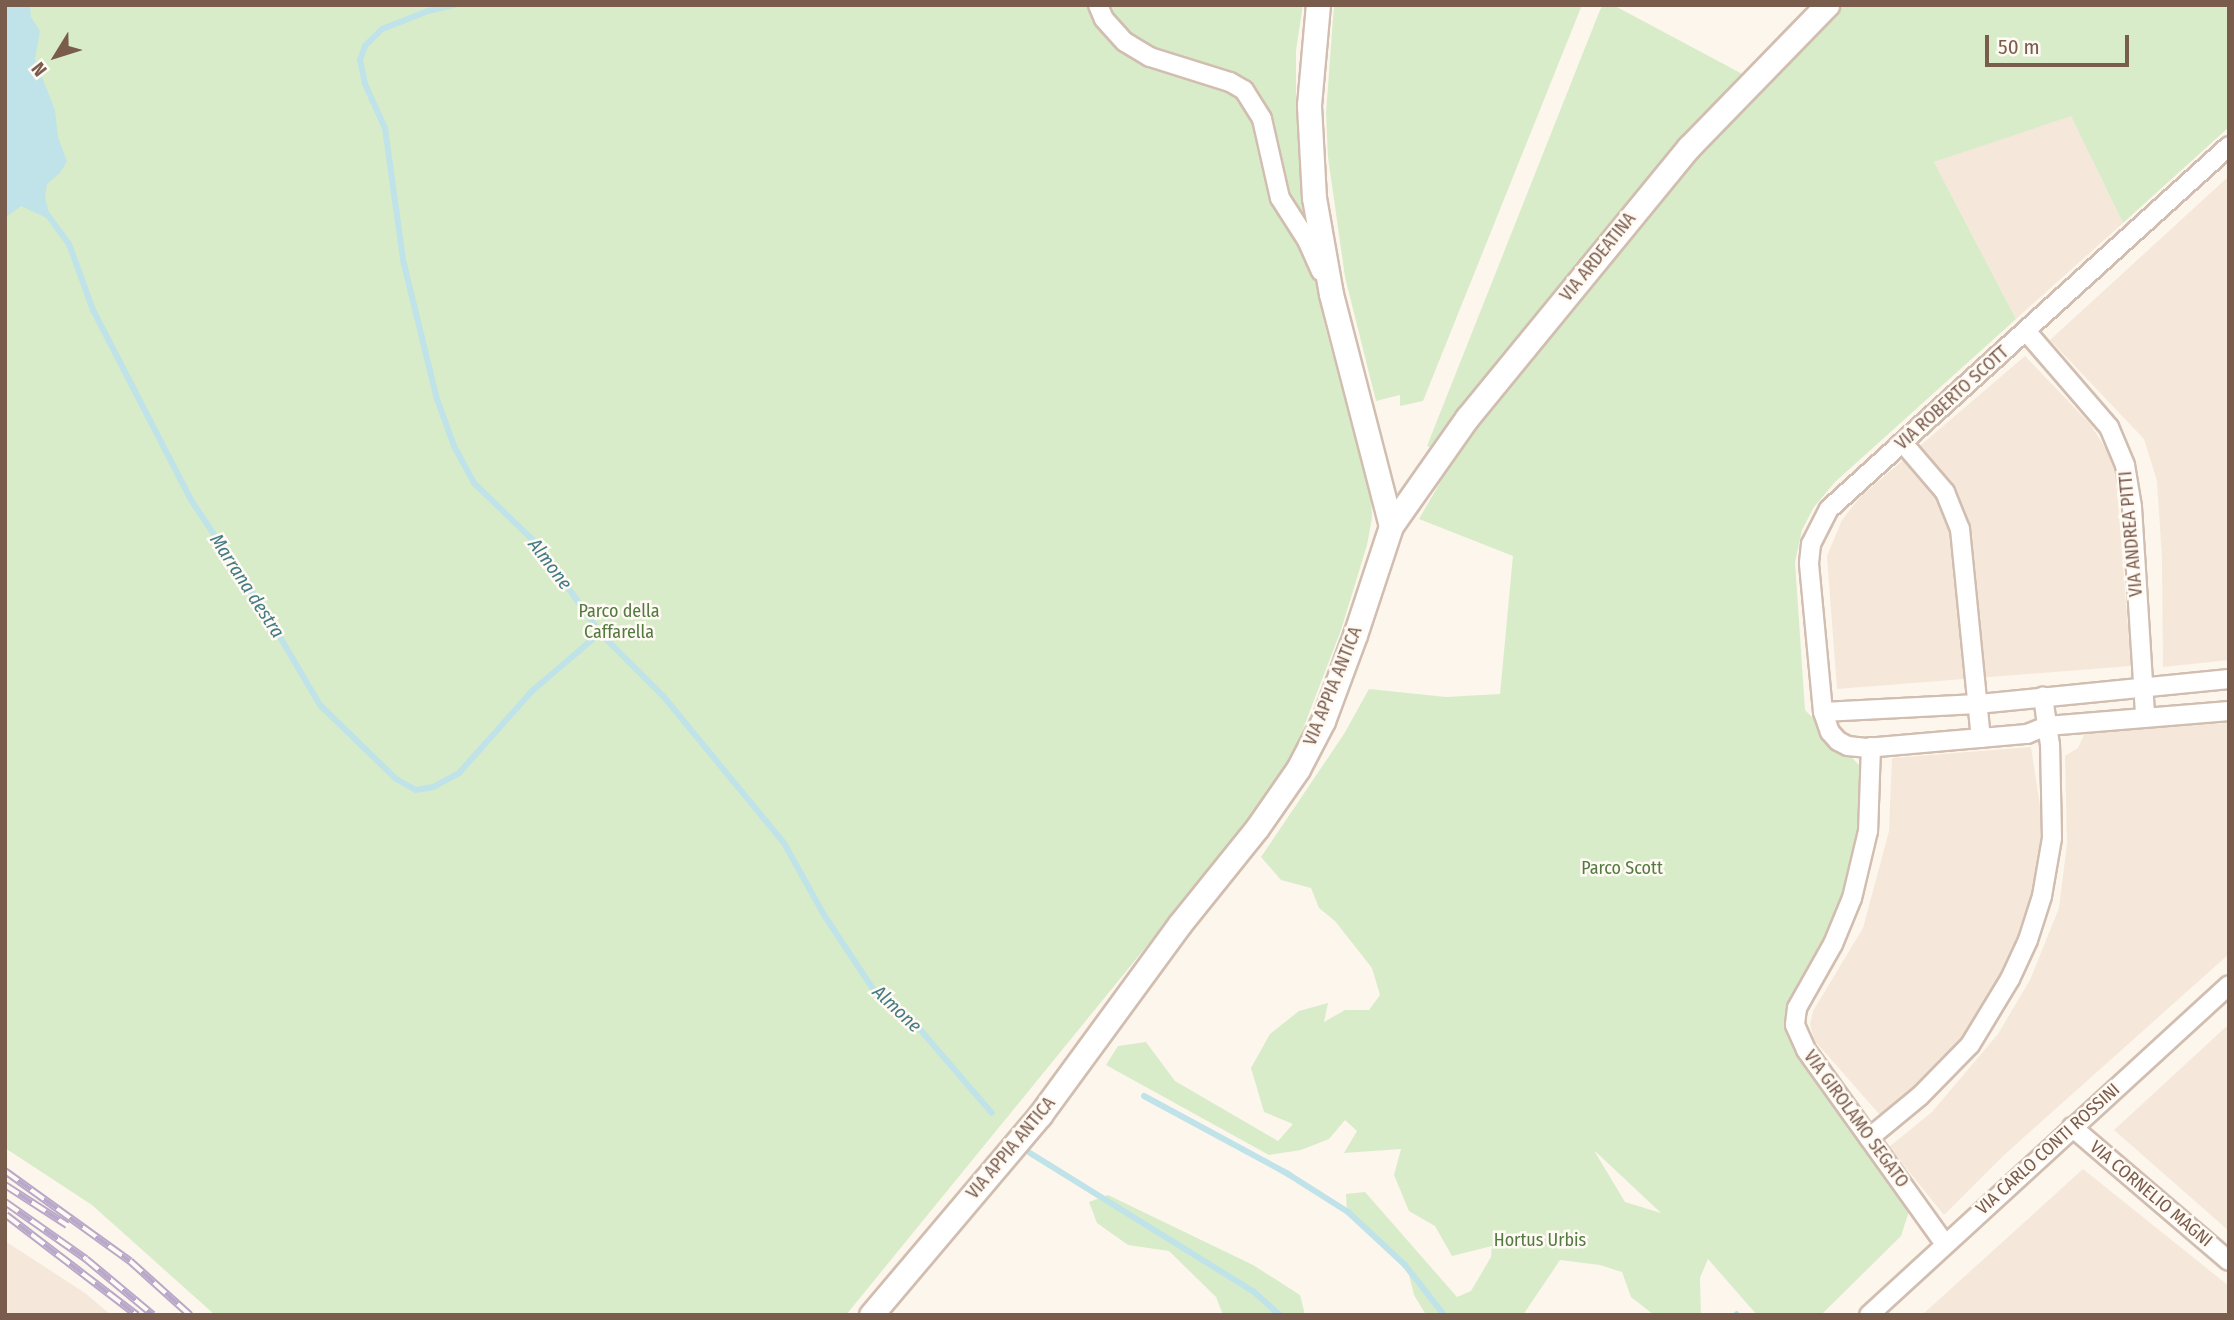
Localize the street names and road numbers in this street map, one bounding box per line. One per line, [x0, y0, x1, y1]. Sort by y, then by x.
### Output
street label: VIA ARDEATINA [1556, 208, 1640, 306]
street label: VIA ROBERTO SCOTT [1891, 342, 2013, 454]
street label: VIA ANDREA PITTI [2115, 470, 2147, 598]
street label: VIA APPIA ANTICA [1299, 623, 1367, 749]
street label: VIA GIROLAMO SEGATO [1799, 1046, 1913, 1192]
street label: VIA CARLO CONTI ROSSINI [1972, 1079, 2124, 1219]
street label: VIA APPIA ANTICA [962, 1093, 1060, 1203]
street label: VIA CORNELIO MAGNI [2085, 1137, 2217, 1251]

